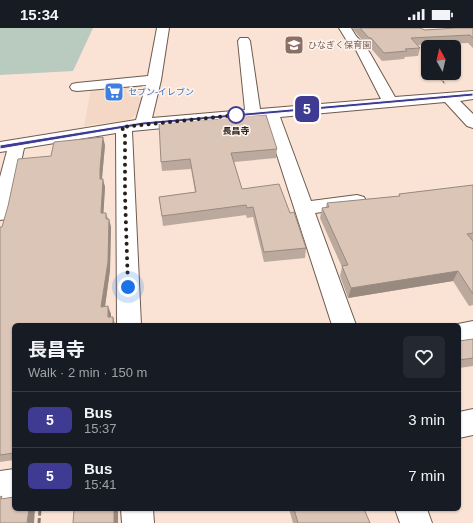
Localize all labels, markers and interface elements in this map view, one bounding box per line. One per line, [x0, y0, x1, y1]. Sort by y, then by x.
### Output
text: 15:34 [20, 6, 58, 23]
school or university icon: ひなぎく保育園 [283, 34, 305, 56]
place label: ひなぎく保育園 [308, 40, 371, 50]
north arrow [421, 40, 461, 80]
map controls [421, 40, 461, 80]
supermarket icon: セブン-イレブン [103, 81, 125, 103]
place label: セブン-イレブン [128, 87, 194, 97]
line badge: 5 [294, 96, 320, 122]
text: 5 [303, 101, 311, 117]
marker: 長昌寺 [227, 106, 245, 124]
place label: 長昌寺 [222, 126, 250, 136]
your location [118, 277, 138, 297]
button: heart [403, 336, 445, 378]
text: 長昌寺 [28, 339, 85, 360]
text: Walk · 2 min · 150 m [28, 365, 147, 380]
text: Bus [84, 404, 112, 421]
text: 3 min [408, 411, 445, 428]
text: 5 [46, 412, 54, 428]
text: 15:37 [84, 421, 117, 436]
text: Bus [84, 460, 112, 477]
text: 7 min [408, 467, 445, 484]
text: 5 [46, 468, 54, 484]
text: 15:41 [84, 477, 117, 492]

